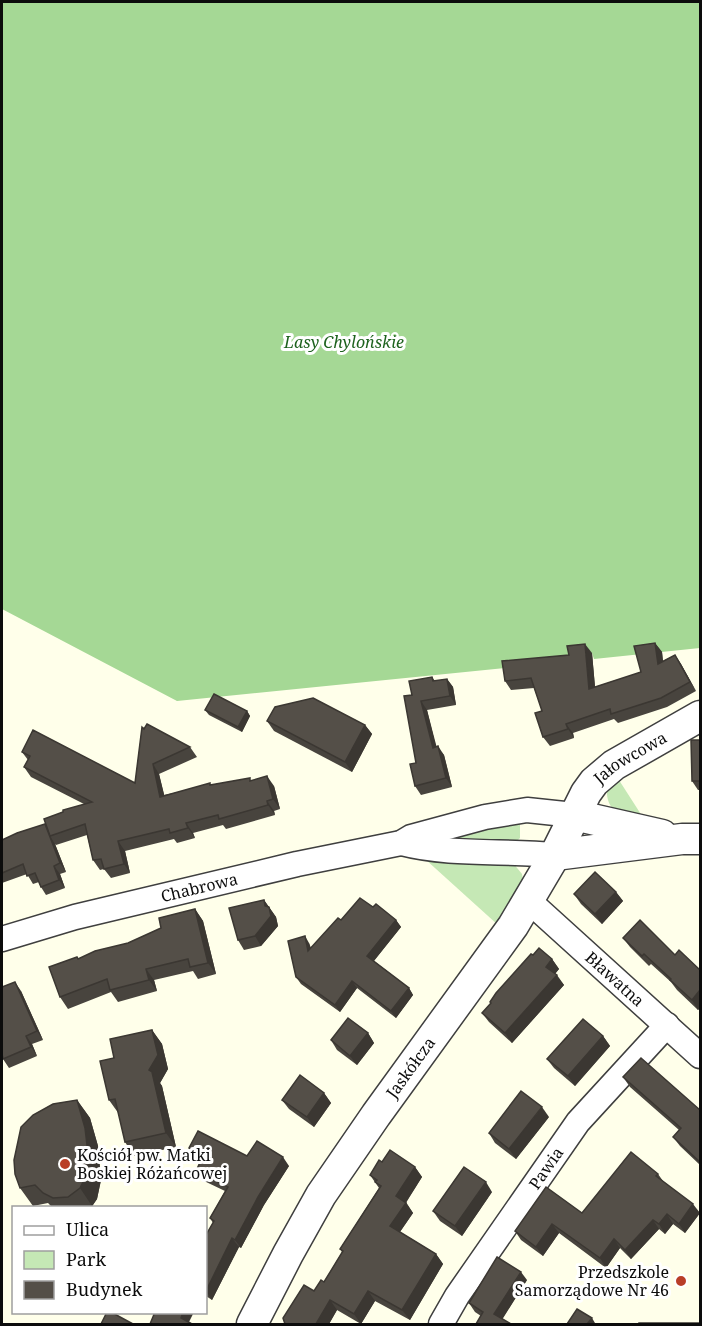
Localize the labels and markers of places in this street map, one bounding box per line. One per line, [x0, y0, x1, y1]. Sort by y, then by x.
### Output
place label: Kościół pw. Matki Boskiej Różańcowej [77, 1144, 227, 1184]
marker: Kościół pw. Matki Boskiej Różańcowej [58, 1157, 72, 1171]
place label: Przedszkole Samorządowe Nr 46 [515, 1261, 669, 1301]
marker: Przedszkole Samorządowe Nr 46 [674, 1274, 688, 1288]

